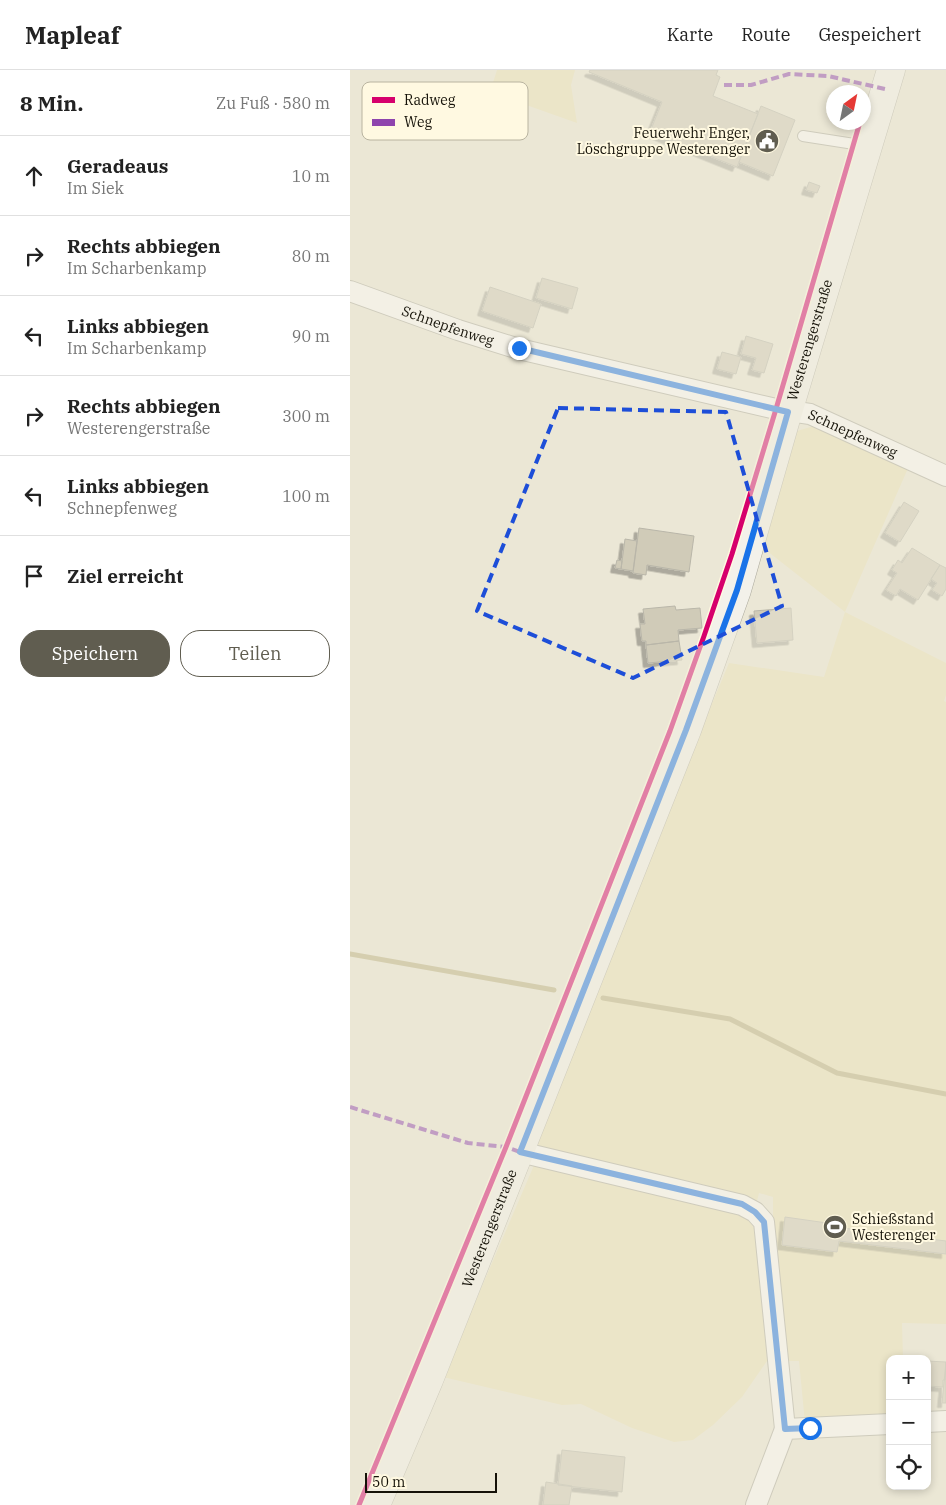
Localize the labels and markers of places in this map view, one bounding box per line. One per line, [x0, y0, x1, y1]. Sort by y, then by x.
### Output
place label: Feuerwehr Enger, Löschgruppe Westerenger [577, 124, 751, 158]
public building icon: Feuerwehr Enger, Löschgruppe Westerenger [754, 128, 780, 154]
place label: Schießstand Westerenger [852, 1210, 936, 1244]
sports icon: Schießstand Westerenger [822, 1214, 848, 1240]

